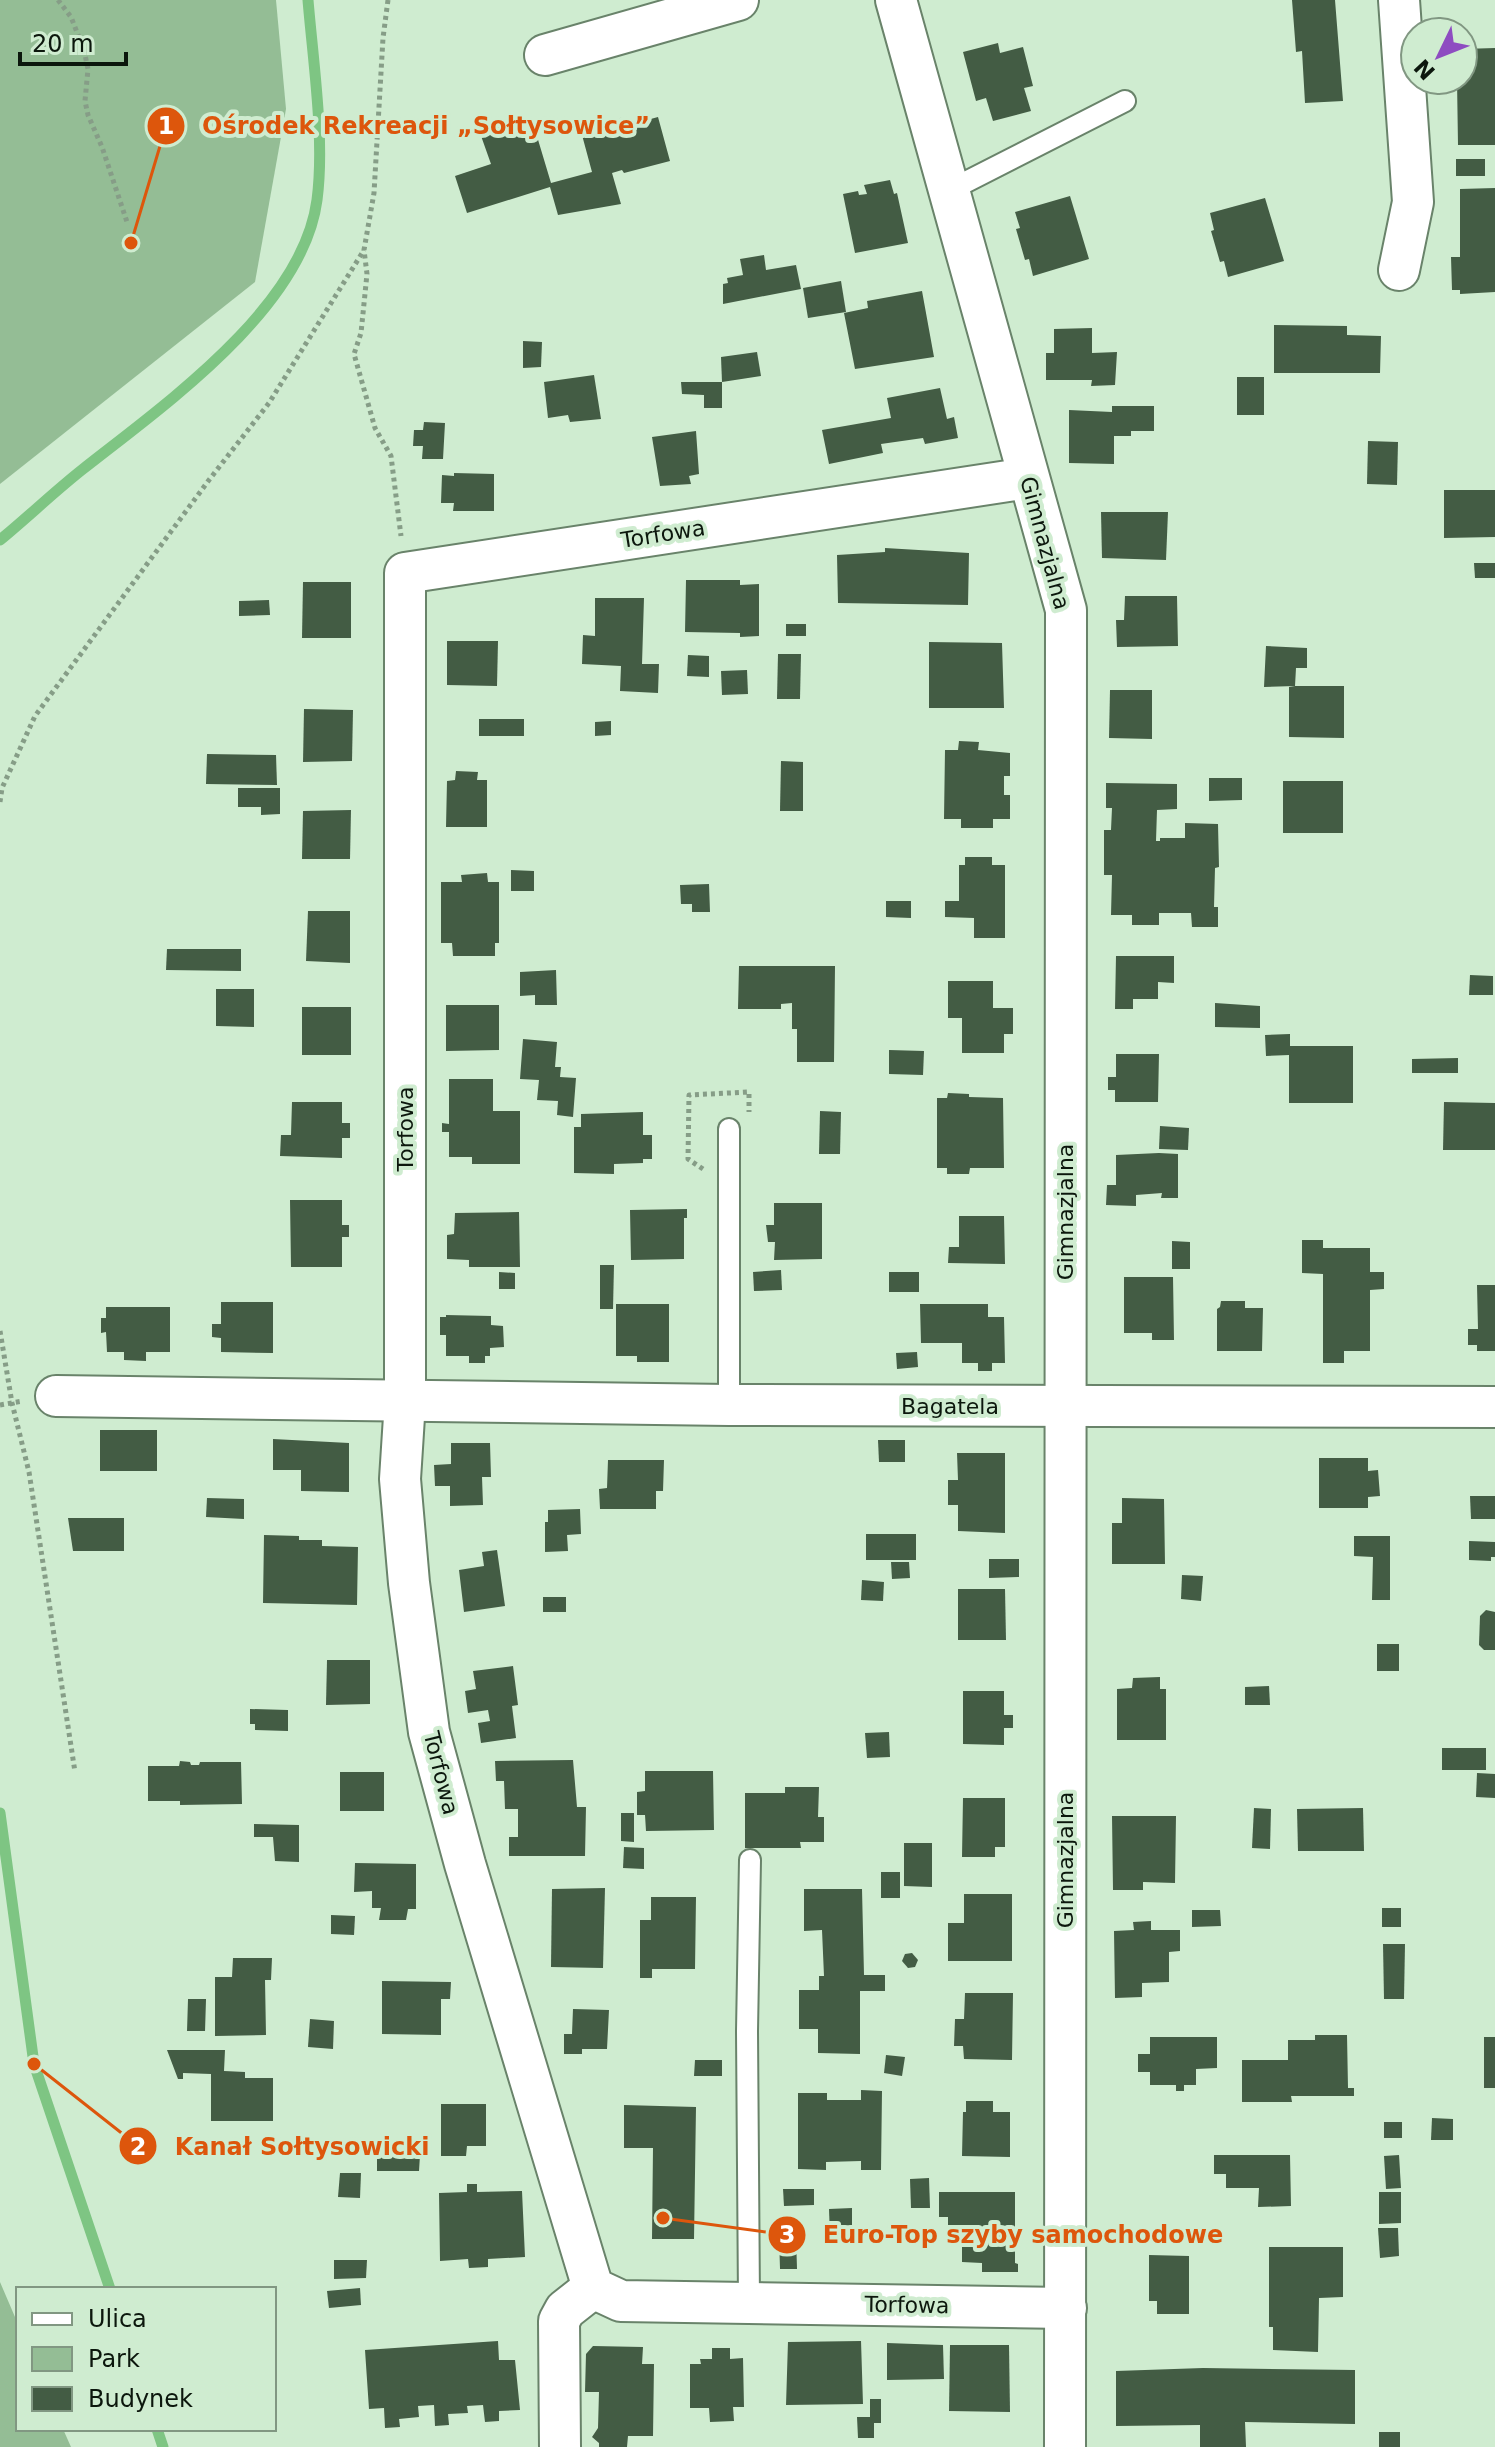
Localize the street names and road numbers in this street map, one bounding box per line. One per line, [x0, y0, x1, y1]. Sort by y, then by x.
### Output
street label: Gimnazjalna [1015, 474, 1075, 612]
street label: Torfowa [618, 515, 707, 553]
street label: Torfowa [393, 1087, 418, 1172]
street label: Gimnazjalna [1053, 1144, 1078, 1280]
street label: Bagatela [901, 1394, 999, 1419]
street label: Torfowa [418, 1728, 463, 1817]
street label: Gimnazjalna [1053, 1792, 1078, 1928]
street label: Torfowa [863, 2292, 950, 2318]

